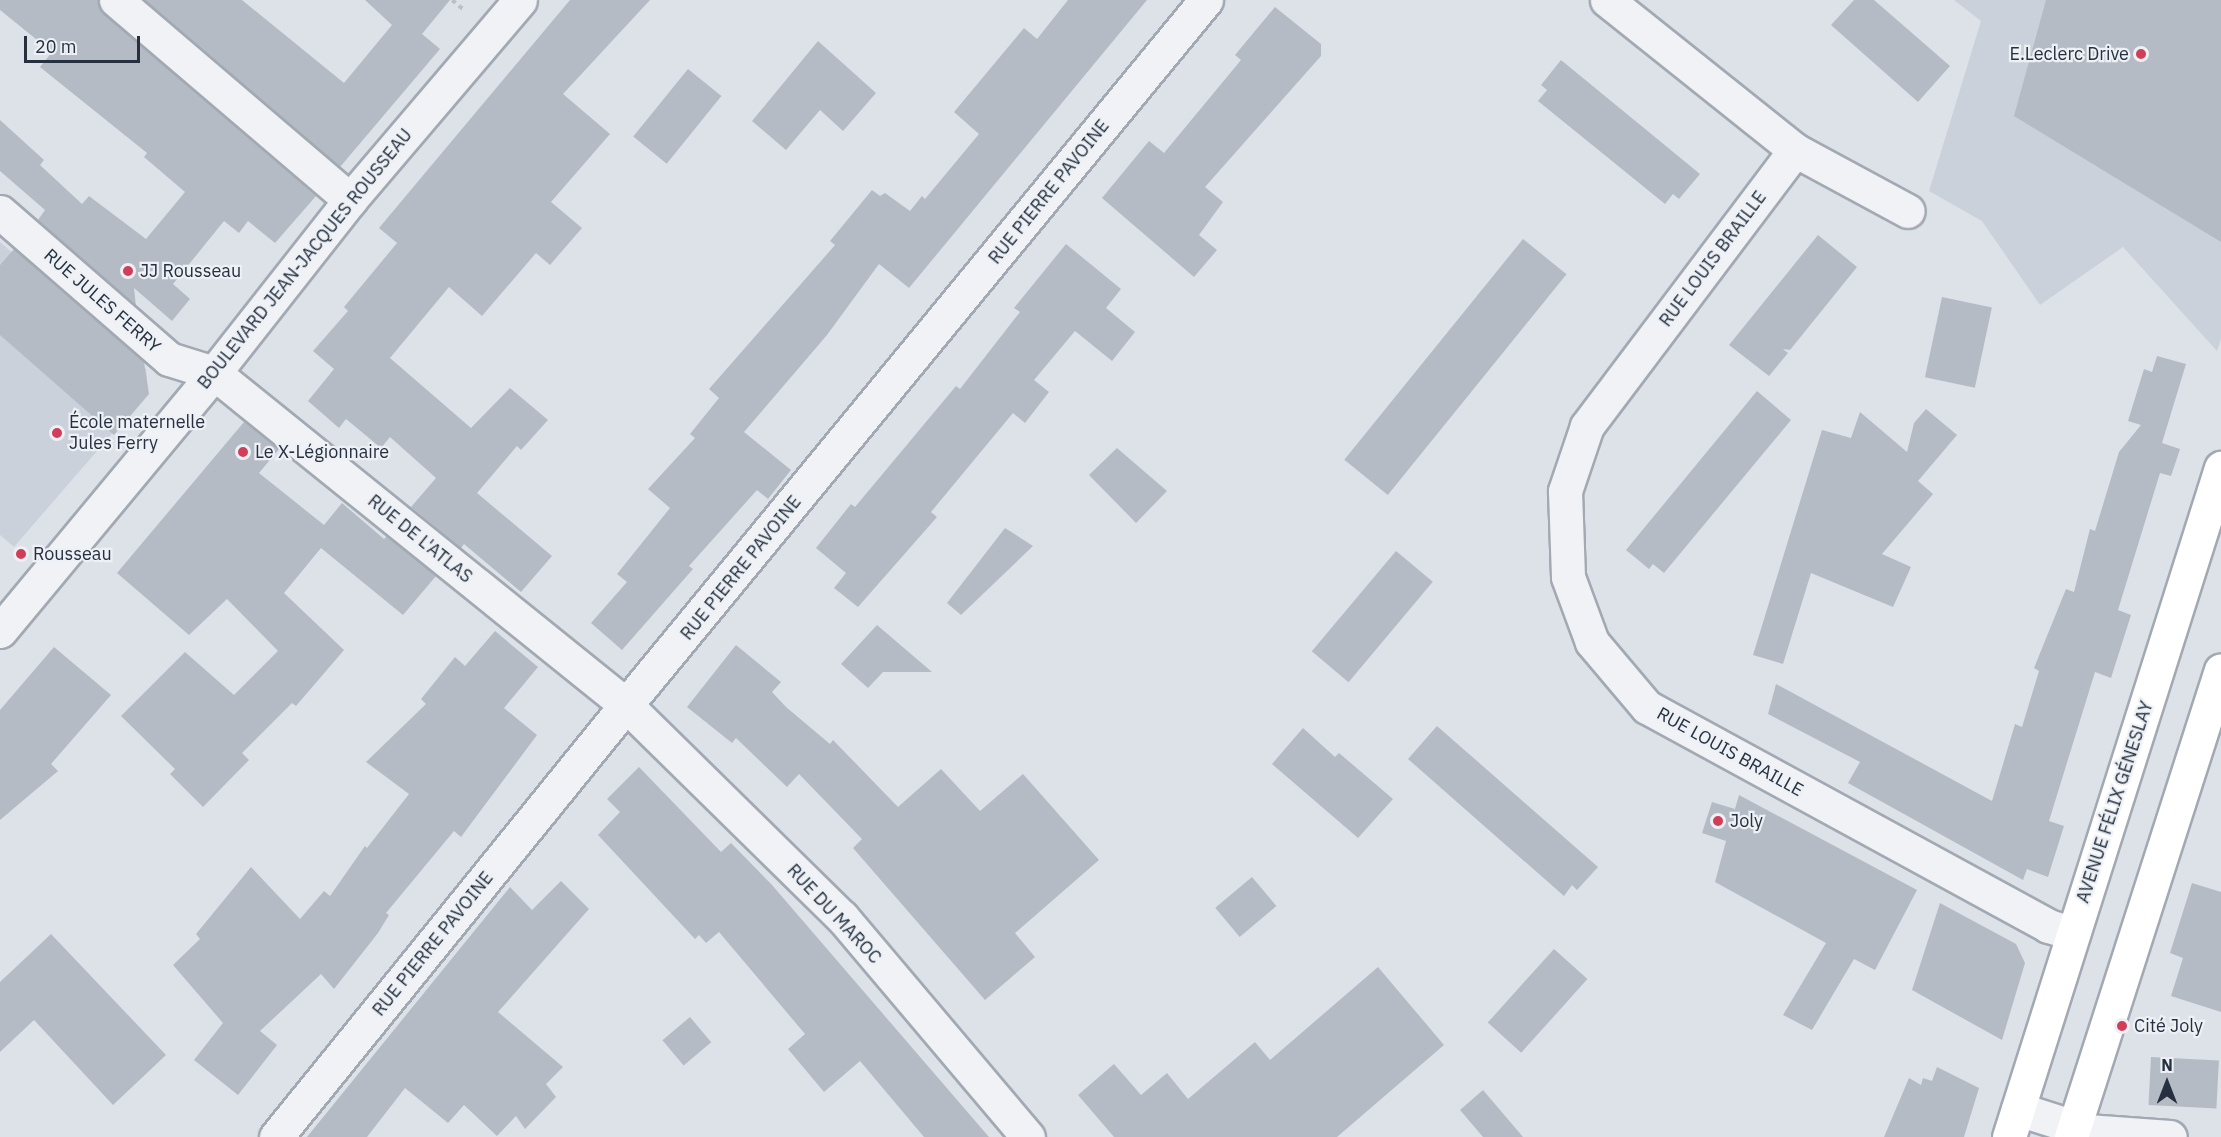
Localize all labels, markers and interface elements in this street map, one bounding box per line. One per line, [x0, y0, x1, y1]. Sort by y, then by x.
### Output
scale bar [27, 24, 142, 62]
text: 20 m [35, 35, 77, 58]
place label: E.Leclerc Drive [2009, 43, 2129, 65]
marker: E.Leclerc Drive [2134, 47, 2148, 61]
street label: RUE PIERRE PAVOINE [984, 115, 1114, 269]
street label: BOULEVARD JEAN-JACQUES ROUSSEAU [193, 124, 417, 394]
street label: RUE LOUIS BRAILLE [1655, 187, 1771, 331]
street label: RUE JULES FERRY [39, 244, 165, 358]
place label: JJ Rousseau [140, 260, 241, 282]
marker: JJ Rousseau [121, 264, 135, 278]
place label: École maternelle Jules Ferry [69, 412, 205, 454]
marker: École maternelle Jules Ferry [50, 426, 64, 440]
place label: Le X-Légionnaire [255, 441, 389, 463]
marker: Le X-Légionnaire [236, 445, 250, 459]
street label: RUE DE L'ATLAS [363, 490, 477, 588]
street label: RUE PIERRE PAVOINE [676, 491, 806, 645]
place label: Rousseau [33, 543, 112, 565]
marker: Rousseau [14, 547, 28, 561]
street label: AVENUE FÉLIX GÉNESLAY [2072, 698, 2158, 906]
street label: RUE LOUIS BRAILLE [1653, 703, 1807, 801]
place label: Joly [1730, 810, 1763, 832]
marker: Joly [1711, 814, 1725, 828]
street label: RUE DU MAROC [782, 860, 886, 968]
street label: RUE PIERRE PAVOINE [368, 867, 498, 1021]
place label: Cité Joly [2134, 1015, 2203, 1037]
marker: Cité Joly [2115, 1019, 2129, 1033]
north arrow [2137, 1053, 2197, 1113]
text: N [2161, 1055, 2173, 1075]

